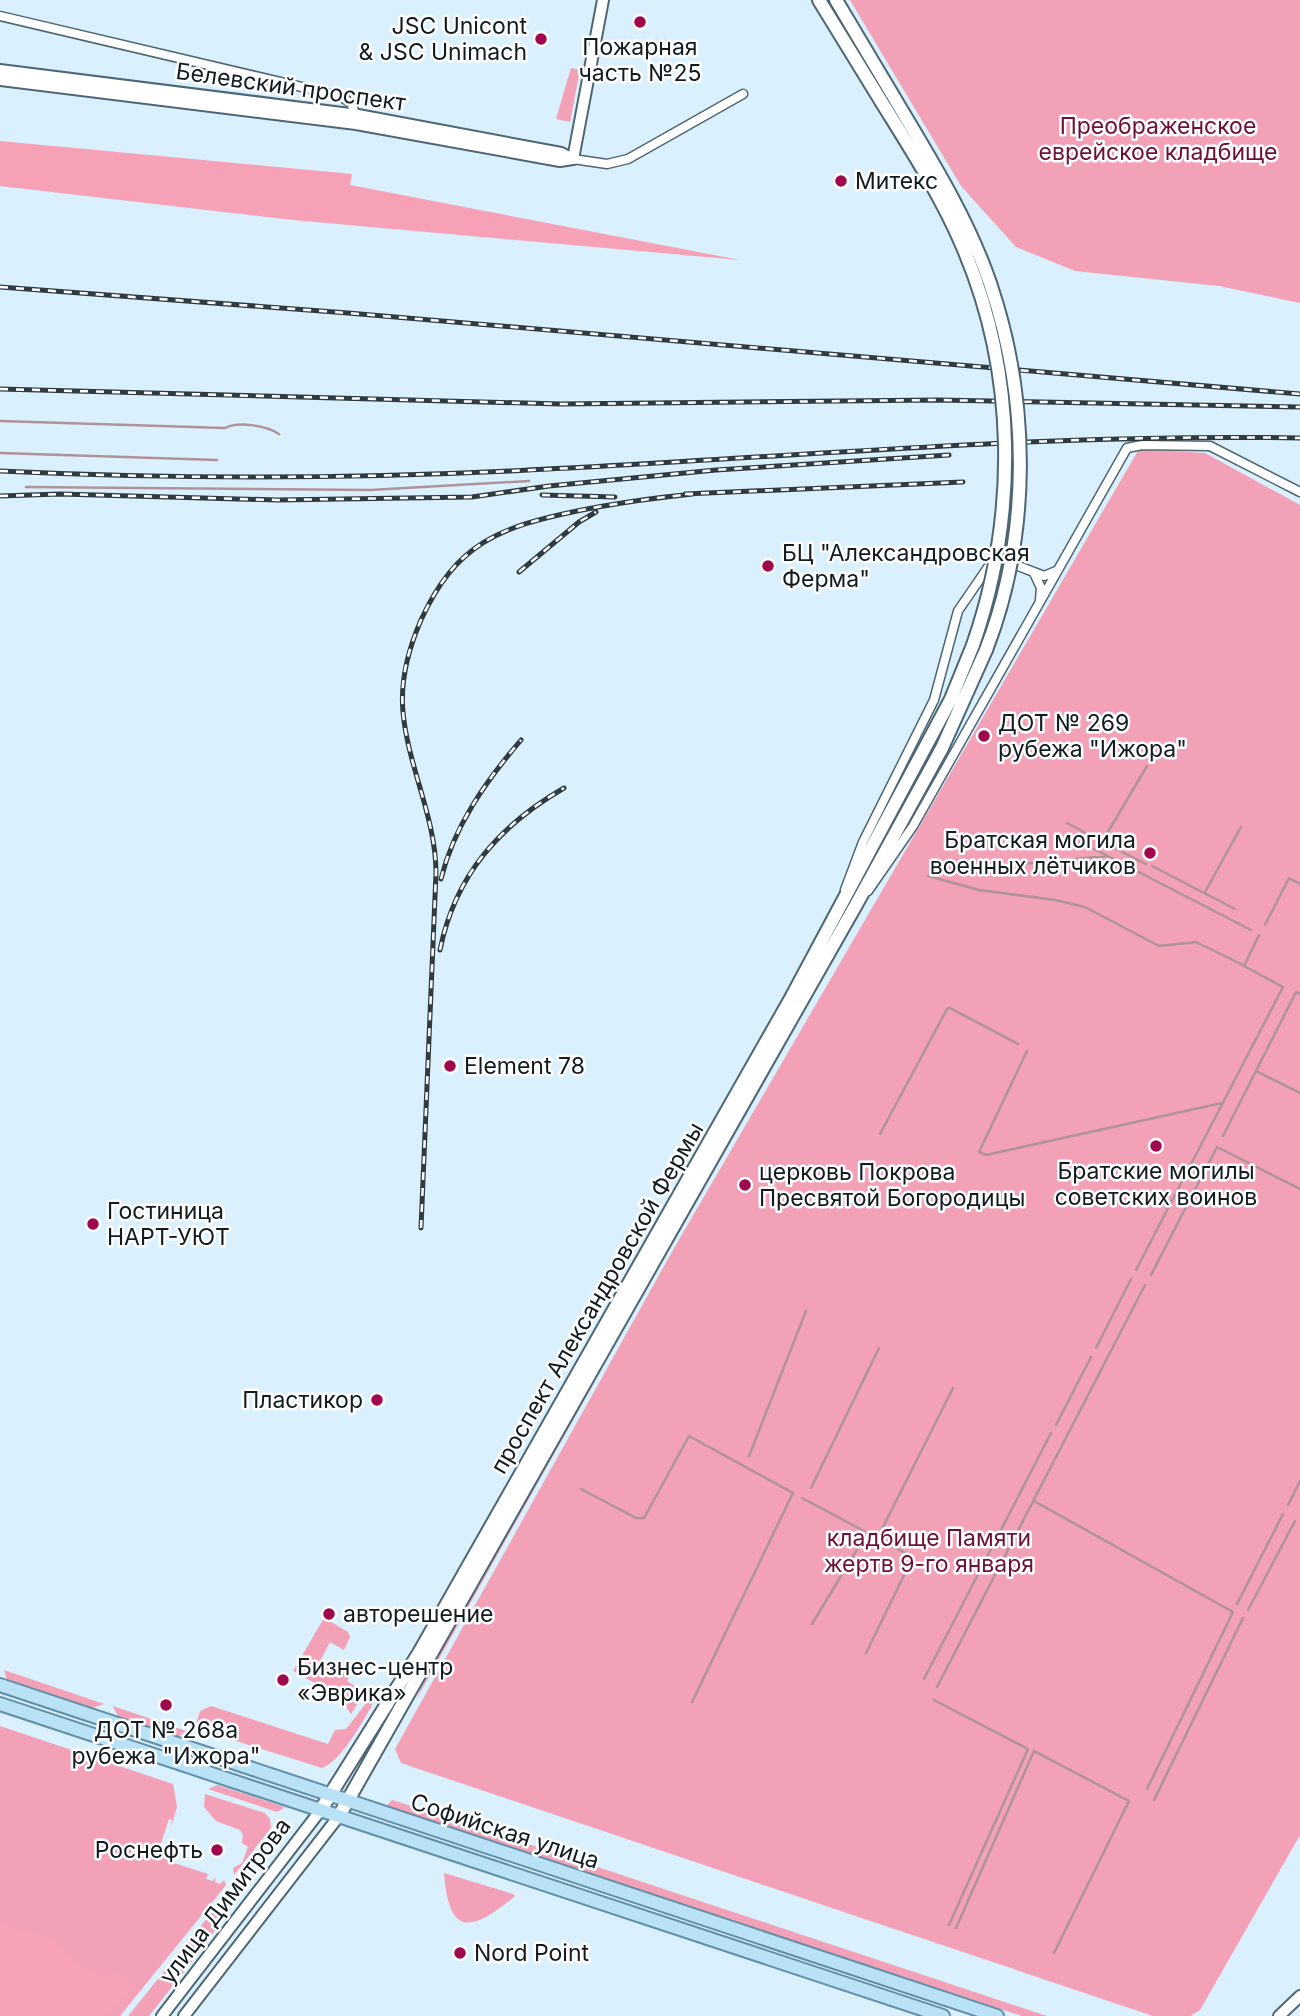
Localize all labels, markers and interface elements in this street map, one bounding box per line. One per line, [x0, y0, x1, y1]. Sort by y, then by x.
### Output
place label: JSC Unicont & JSC Unimach [358, 12, 527, 66]
marker: Пожарная часть №25 [632, 14, 648, 30]
marker: JSC Unicont & JSC Unimach [533, 31, 549, 47]
place label: Пожарная часть №25 [579, 33, 701, 87]
street label: Белевский проспект [174, 57, 408, 117]
park label: Преображенское еврейское кладбище [1039, 112, 1277, 166]
place label: Митекс [855, 167, 938, 195]
marker: Митекс [833, 173, 849, 189]
place label: БЦ "Александровская Ферма" [782, 539, 1030, 593]
marker: БЦ "Александровская Ферма" [760, 558, 776, 574]
place label: ДОТ № 269 рубежа "Ижора" [998, 709, 1187, 763]
marker: ДОТ № 269 рубежа "Ижора" [976, 728, 992, 744]
place label: Братская могила военных лётчиков [930, 826, 1136, 880]
marker: Братская могила военных лётчиков [1142, 845, 1158, 861]
place label: Element 78 [464, 1052, 585, 1080]
marker: Element 78 [442, 1058, 458, 1074]
street label: проспект Александровской Фермы [485, 1117, 709, 1479]
marker: Братские могилы советских воинов [1148, 1138, 1164, 1154]
place label: Братские могилы советских воинов [1055, 1157, 1257, 1211]
place label: церковь Покрова Пресвятой Богородицы [759, 1158, 1025, 1212]
marker: церковь Покрова Пресвятой Богородицы [737, 1177, 753, 1193]
place label: Гостиница НАРТ-УЮТ [107, 1197, 230, 1251]
marker: Гостиница НАРТ-УЮТ [85, 1216, 101, 1232]
place label: Пластикор [242, 1386, 363, 1414]
marker: Пластикор [369, 1392, 385, 1408]
park label: кладбище Памяти жертв 9-го января [824, 1524, 1034, 1578]
place label: авторешение [343, 1600, 493, 1628]
marker: авторешение [321, 1606, 337, 1622]
place label: Бизнес-центр «Эврика» [297, 1653, 453, 1707]
marker: Бизнес-центр «Эврика» [275, 1672, 291, 1688]
marker: ДОТ № 268а рубежа "Ижора" [158, 1697, 174, 1713]
place label: ДОТ № 268а рубежа "Ижора" [72, 1716, 260, 1770]
street label: Софийская улица [407, 1787, 603, 1875]
street label: улица Димитрова [154, 1813, 296, 1989]
place label: Роснефть [95, 1836, 203, 1864]
marker: Роснефть [209, 1842, 225, 1858]
place label: Nord Point [474, 1939, 589, 1967]
marker: Nord Point [452, 1945, 468, 1961]

